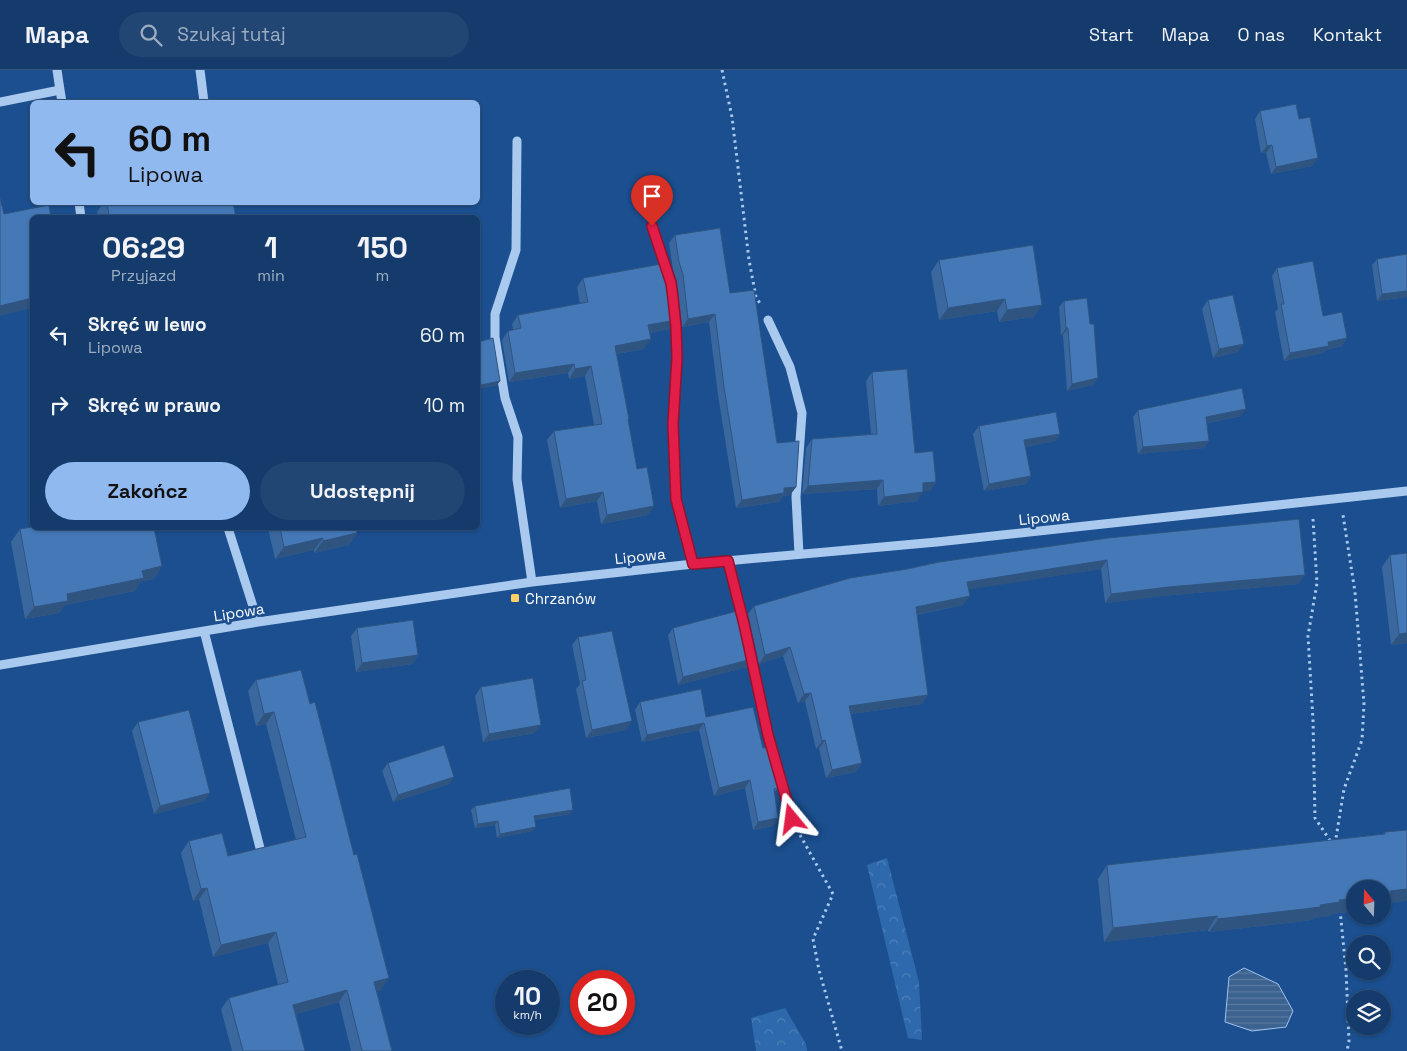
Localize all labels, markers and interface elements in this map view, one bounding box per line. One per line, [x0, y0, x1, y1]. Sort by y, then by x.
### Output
search box [119, 12, 469, 57]
text: Mapa [25, 19, 89, 50]
icon: search [137, 21, 165, 49]
text: Szukaj tutaj [177, 22, 286, 47]
text: Start [1089, 23, 1134, 46]
text: Mapa [1162, 23, 1209, 46]
text: O nas [1237, 23, 1285, 46]
text: Kontakt [1313, 23, 1382, 46]
text: 60 m [128, 117, 211, 161]
icon: left [45, 120, 110, 185]
text: Lipowa [128, 160, 203, 188]
pin [631, 175, 673, 226]
icon: arrive [638, 182, 666, 210]
text: 06:29 [102, 228, 185, 267]
text: 1 [264, 228, 278, 267]
text: 150 [357, 228, 408, 267]
text: Przyjazd [111, 265, 176, 286]
text: min [257, 265, 285, 286]
text: m [376, 265, 389, 286]
text: Skręć w lewo [88, 312, 207, 337]
icon: left [45, 321, 73, 349]
text: 60 m [420, 323, 465, 348]
text: Lipowa [88, 337, 143, 358]
icon: right [45, 391, 73, 419]
text: Skręć w prawo [88, 393, 221, 418]
text: 10 m [424, 393, 465, 418]
button: Zakończ [45, 462, 250, 520]
button: Udostępnij [260, 462, 465, 520]
street label: Lipowa [1018, 505, 1071, 529]
street label: Lipowa [614, 544, 667, 568]
place label: Chrzanów [525, 589, 596, 608]
marker: Chrzanów [509, 592, 521, 604]
street label: Lipowa [212, 599, 266, 625]
position arrow [765, 792, 817, 844]
north arrow [1346, 880, 1391, 925]
map controls [1346, 880, 1391, 1035]
button: search [1346, 935, 1391, 980]
speed limit sign: 20 [570, 970, 635, 1035]
text: 10 [514, 980, 541, 1012]
button: layers [1346, 990, 1391, 1035]
text: km/h [513, 1007, 542, 1023]

